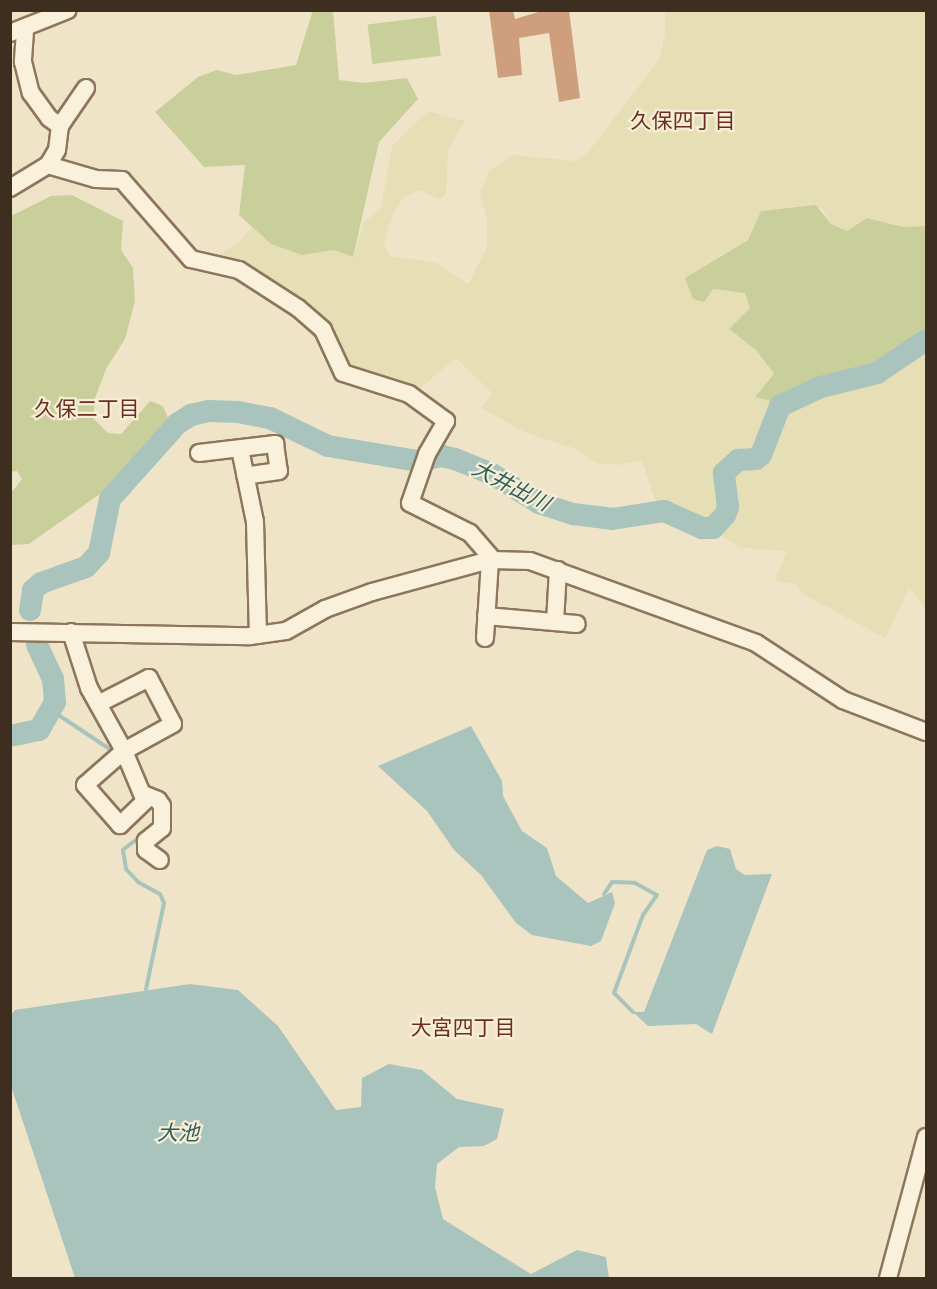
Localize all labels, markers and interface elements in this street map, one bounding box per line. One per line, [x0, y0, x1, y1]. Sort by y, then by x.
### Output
district label: 久保四丁目 [631, 108, 735, 134]
district label: 久保二丁目 [35, 396, 139, 422]
water label: 大井出川 [468, 456, 554, 516]
district label: 大宮四丁目 [411, 1015, 515, 1041]
water label: 大池 [157, 1120, 199, 1146]

